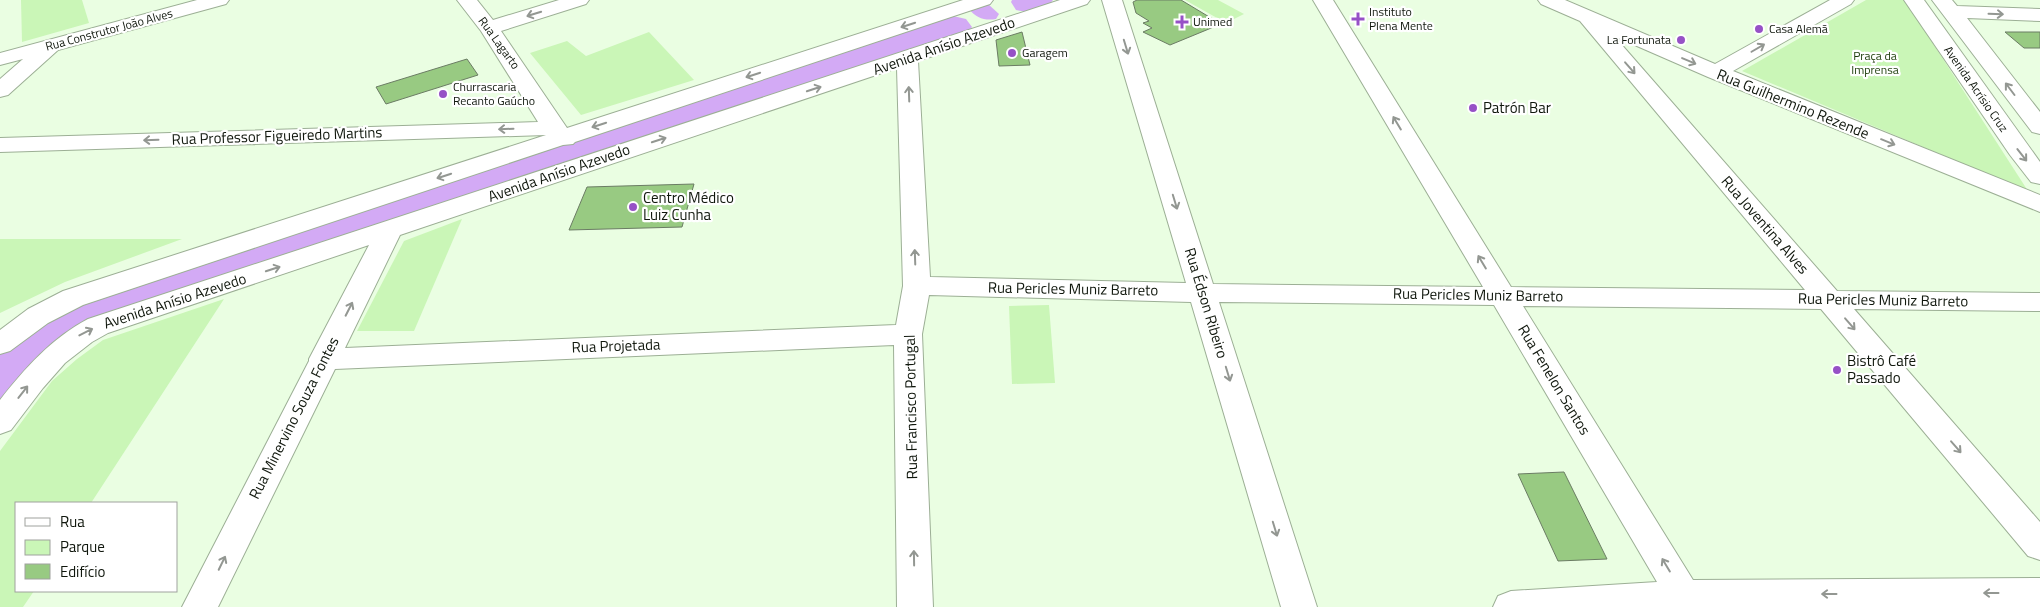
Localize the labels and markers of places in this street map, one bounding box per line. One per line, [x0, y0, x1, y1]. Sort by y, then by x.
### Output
place label: Instituto Plena Mente [1369, 2, 1433, 35]
place label: Unimed [1193, 12, 1232, 31]
marker: Instituto Plena Mente [1351, 12, 1365, 26]
marker: Unimed [1175, 15, 1189, 29]
place label: Casa Alemã [1769, 19, 1828, 38]
marker: Casa Alemã [1753, 23, 1765, 35]
place label: La Fortunata [1607, 30, 1671, 49]
marker: La Fortunata [1675, 34, 1687, 46]
place label: Garagem [1022, 43, 1068, 62]
marker: Garagem [1006, 47, 1018, 59]
place label: Churrascaria Recanto Gaúcho [453, 77, 535, 110]
marker: Churrascaria Recanto Gaúcho [437, 88, 449, 100]
place label: Patrón Bar [1483, 96, 1551, 119]
marker: Patrón Bar [1467, 102, 1479, 114]
place label: Centro Médico Luiz Cunha [643, 186, 734, 226]
marker: Centro Médico Luiz Cunha [627, 201, 639, 213]
place label: Bistrô Café Passado [1847, 349, 1916, 389]
marker: Bistrô Café Passado [1831, 364, 1843, 376]

